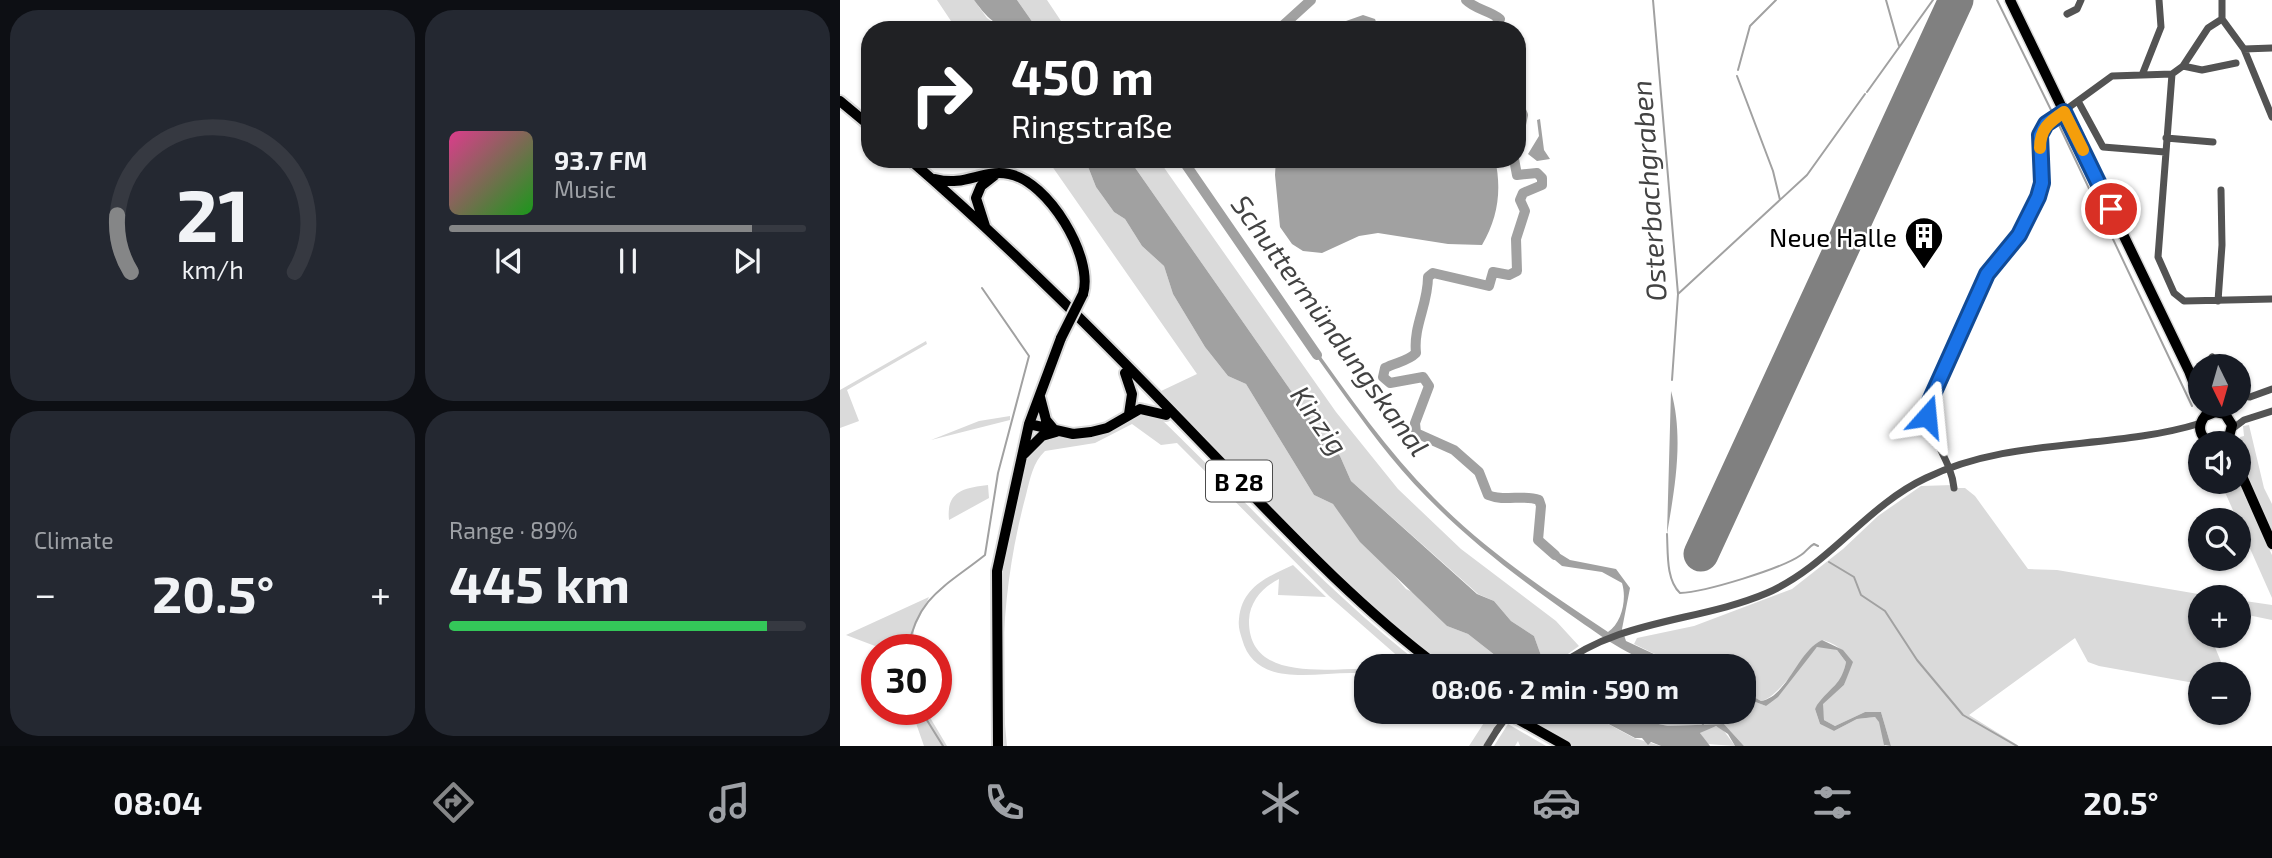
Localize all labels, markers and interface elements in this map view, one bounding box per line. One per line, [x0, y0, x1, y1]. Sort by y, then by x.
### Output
text: 450 m [1011, 46, 1154, 105]
icon: right [896, 49, 987, 140]
water label: Osterbachgraben [1623, 79, 1673, 303]
text: Ringstraße [1011, 106, 1173, 144]
text: 93.7 FM [554, 144, 647, 175]
text: 21 [176, 169, 249, 257]
text: Music [554, 175, 616, 203]
pin [2081, 179, 2141, 239]
water label: Schuttermündungskanal [1225, 188, 1437, 462]
icon: arrive [2092, 190, 2130, 228]
building icon: Neue Halle [1903, 215, 1945, 270]
place label: Neue Halle [1769, 221, 1897, 252]
icon: previous [490, 242, 528, 280]
icon: pause [609, 242, 647, 280]
icon: next [728, 242, 766, 280]
text: km/h [181, 254, 244, 284]
north arrow [2188, 354, 2250, 416]
map controls [2188, 354, 2251, 725]
water label: Kinzig [1284, 379, 1356, 461]
position arrow [1890, 379, 1964, 453]
button: sound [2188, 431, 2251, 494]
road number: B 28 [1206, 460, 1272, 502]
button: search [2188, 508, 2251, 571]
text: Range · 89% [449, 516, 578, 544]
text: Climate [34, 526, 114, 554]
text: 445 km [449, 551, 630, 613]
text: 20.5° [152, 561, 274, 623]
text: − [34, 570, 56, 616]
text: + [370, 570, 391, 616]
button: + [2188, 585, 2251, 648]
speed limit sign: 30 [861, 634, 952, 725]
button: − [2188, 662, 2251, 725]
text: 08:06 · 2 min · 590 m [1431, 673, 1679, 704]
icon: directions [429, 778, 478, 827]
icon: music [705, 778, 754, 827]
icon: phone [980, 778, 1029, 827]
icon: climate [1256, 778, 1305, 827]
icon: car [1532, 778, 1581, 827]
icon: filters [1808, 778, 1857, 827]
text: 08:04 [113, 783, 202, 821]
text: 20.5° [2083, 783, 2159, 821]

